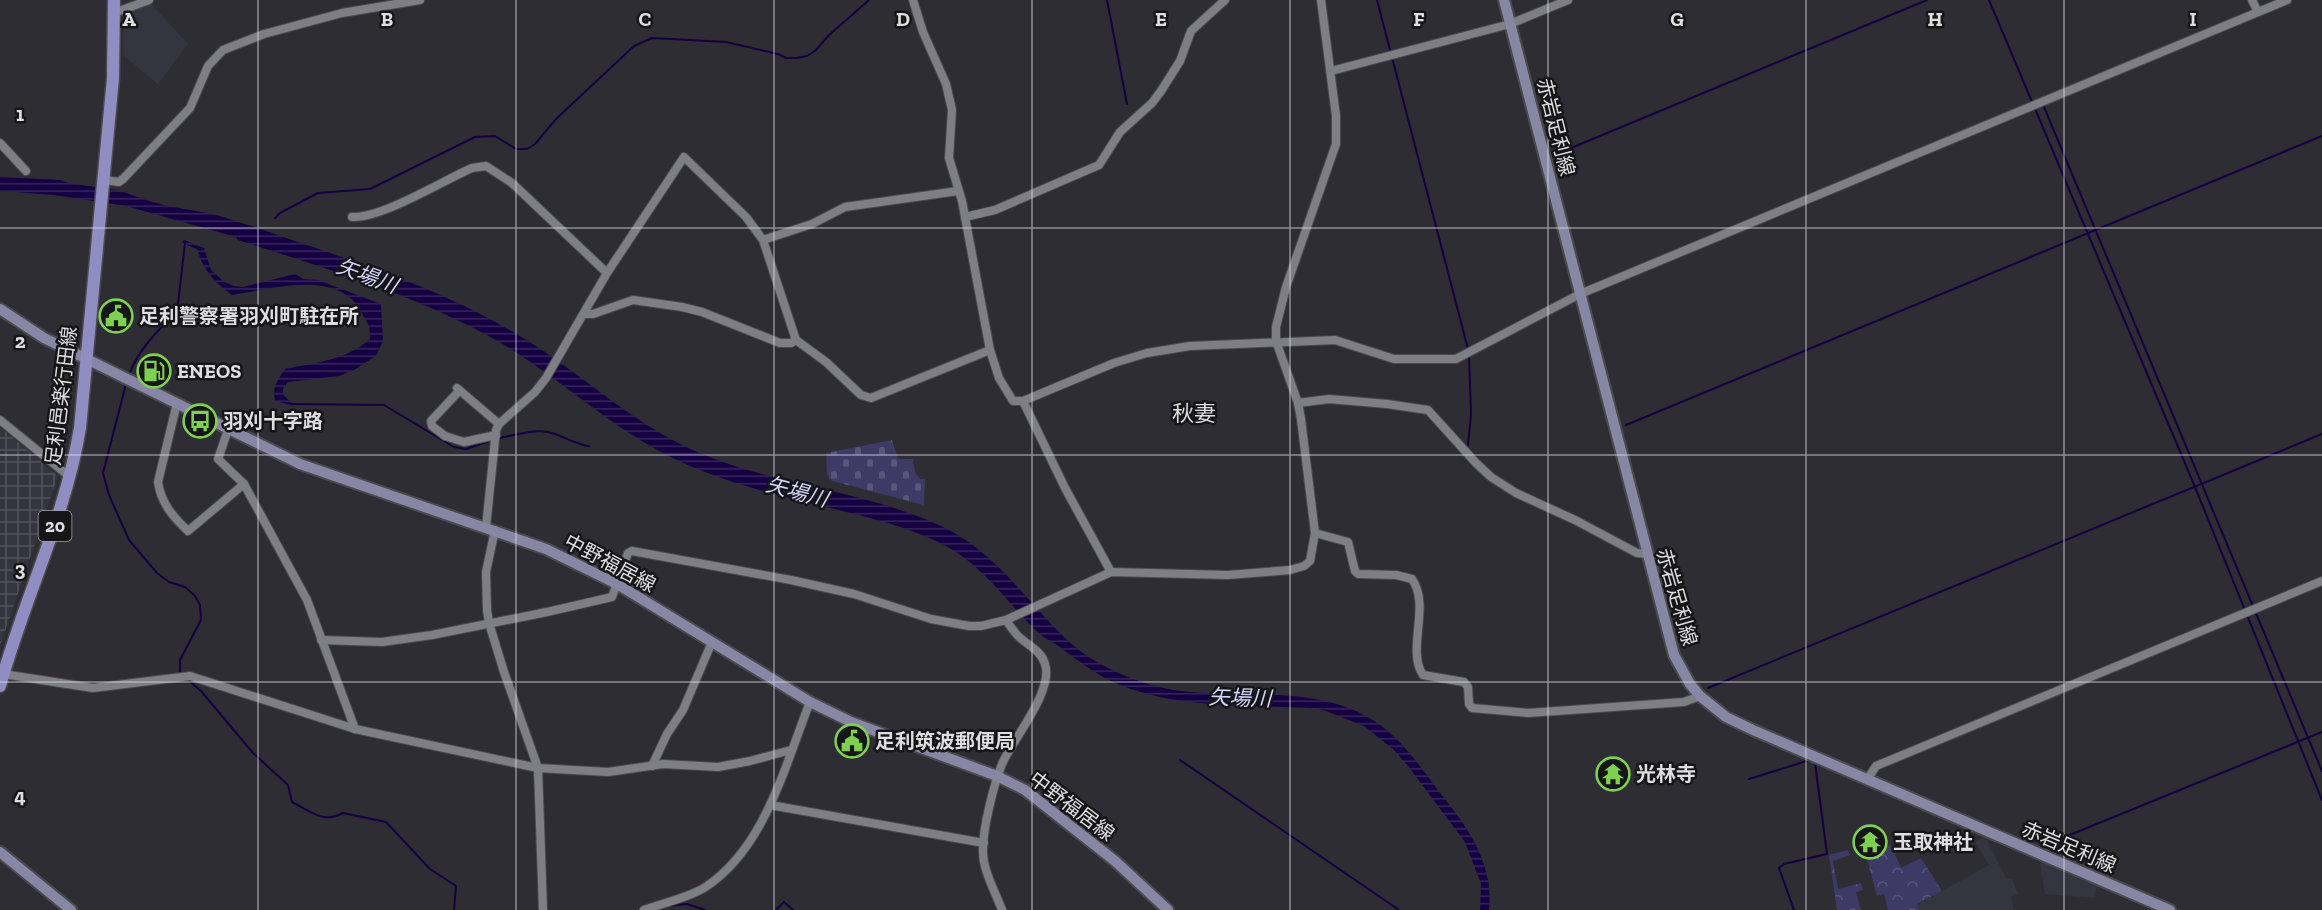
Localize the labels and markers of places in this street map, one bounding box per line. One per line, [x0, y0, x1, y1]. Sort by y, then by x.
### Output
public building icon: 足利警察署羽刈町駐在所 [98, 298, 134, 334]
place label: 足利警察署羽刈町駐在所 [139, 304, 359, 328]
fuel station icon: ENEOS [136, 353, 172, 389]
place label: ENEOS [177, 359, 241, 383]
bus stop icon: 羽刈十字路 [182, 403, 218, 439]
place label: 羽刈十字路 [223, 409, 323, 433]
public building icon: 足利筑波郵便局 [834, 723, 870, 759]
place label: 足利筑波郵便局 [875, 729, 1015, 753]
temple icon: 光林寺 [1595, 756, 1631, 792]
place label: 光林寺 [1636, 762, 1696, 786]
temple icon: 玉取神社 [1852, 824, 1888, 860]
place label: 玉取神社 [1893, 830, 1973, 854]

